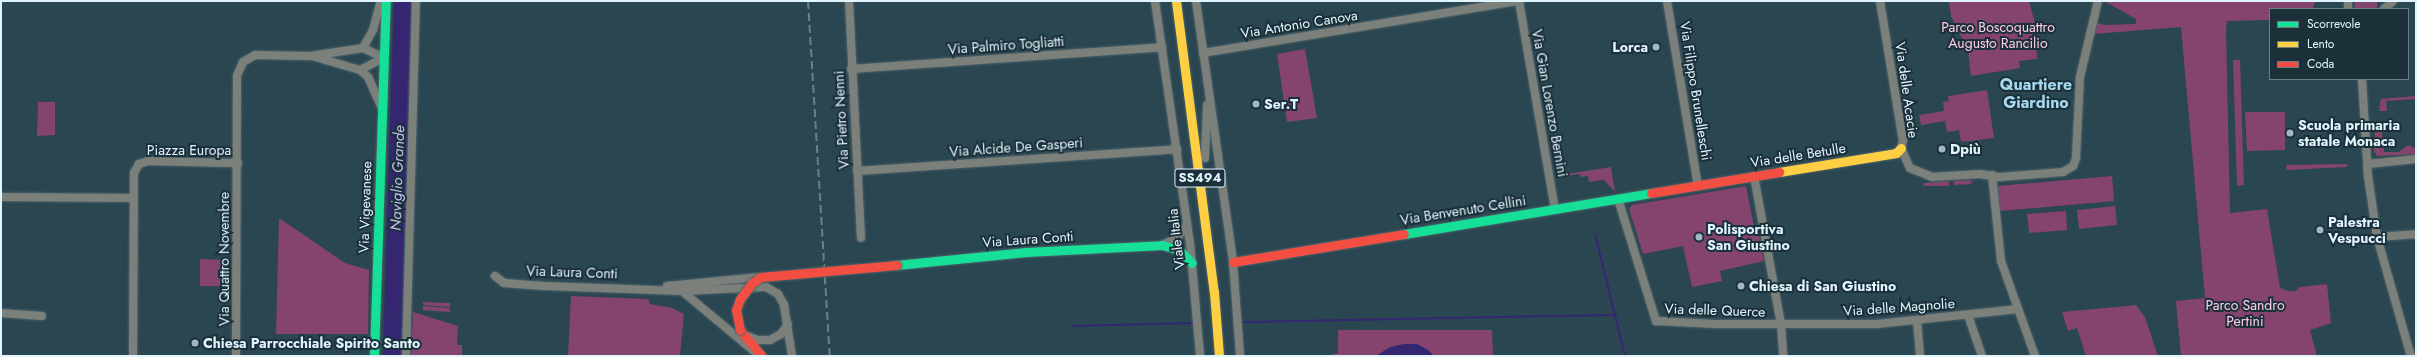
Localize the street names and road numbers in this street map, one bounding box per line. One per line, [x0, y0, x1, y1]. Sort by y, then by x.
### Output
street label: Via Antonio Canova [1239, 6, 1359, 42]
street label: Via Filippo Brunelleschi [1677, 20, 1715, 162]
street label: Via Gian Lorenzo Bernini [1529, 28, 1571, 178]
street label: Via Palmiro Togliatti [947, 33, 1065, 57]
street label: Via delle Acacie [1892, 41, 1922, 139]
street label: Via Pietro Nenni [830, 70, 852, 170]
street label: Via Alcide De Gasperi [949, 134, 1083, 160]
street label: Via delle Betulle [1749, 139, 1847, 171]
street label: Piazza Europa [147, 142, 231, 158]
street label: Via Vigevanese [355, 161, 375, 253]
road number: SS494 [1174, 167, 1226, 189]
street label: Via Quattro Novembre [216, 192, 232, 326]
street label: Via Benvenuto Cellini [1399, 192, 1527, 228]
street label: Viale Italia [1164, 208, 1188, 270]
street label: Via Laura Conti [982, 227, 1074, 251]
street label: Via Laura Conti [526, 262, 618, 282]
street label: Via delle Magnolie [1843, 295, 1955, 319]
street label: Via delle Querce [1664, 300, 1766, 320]

